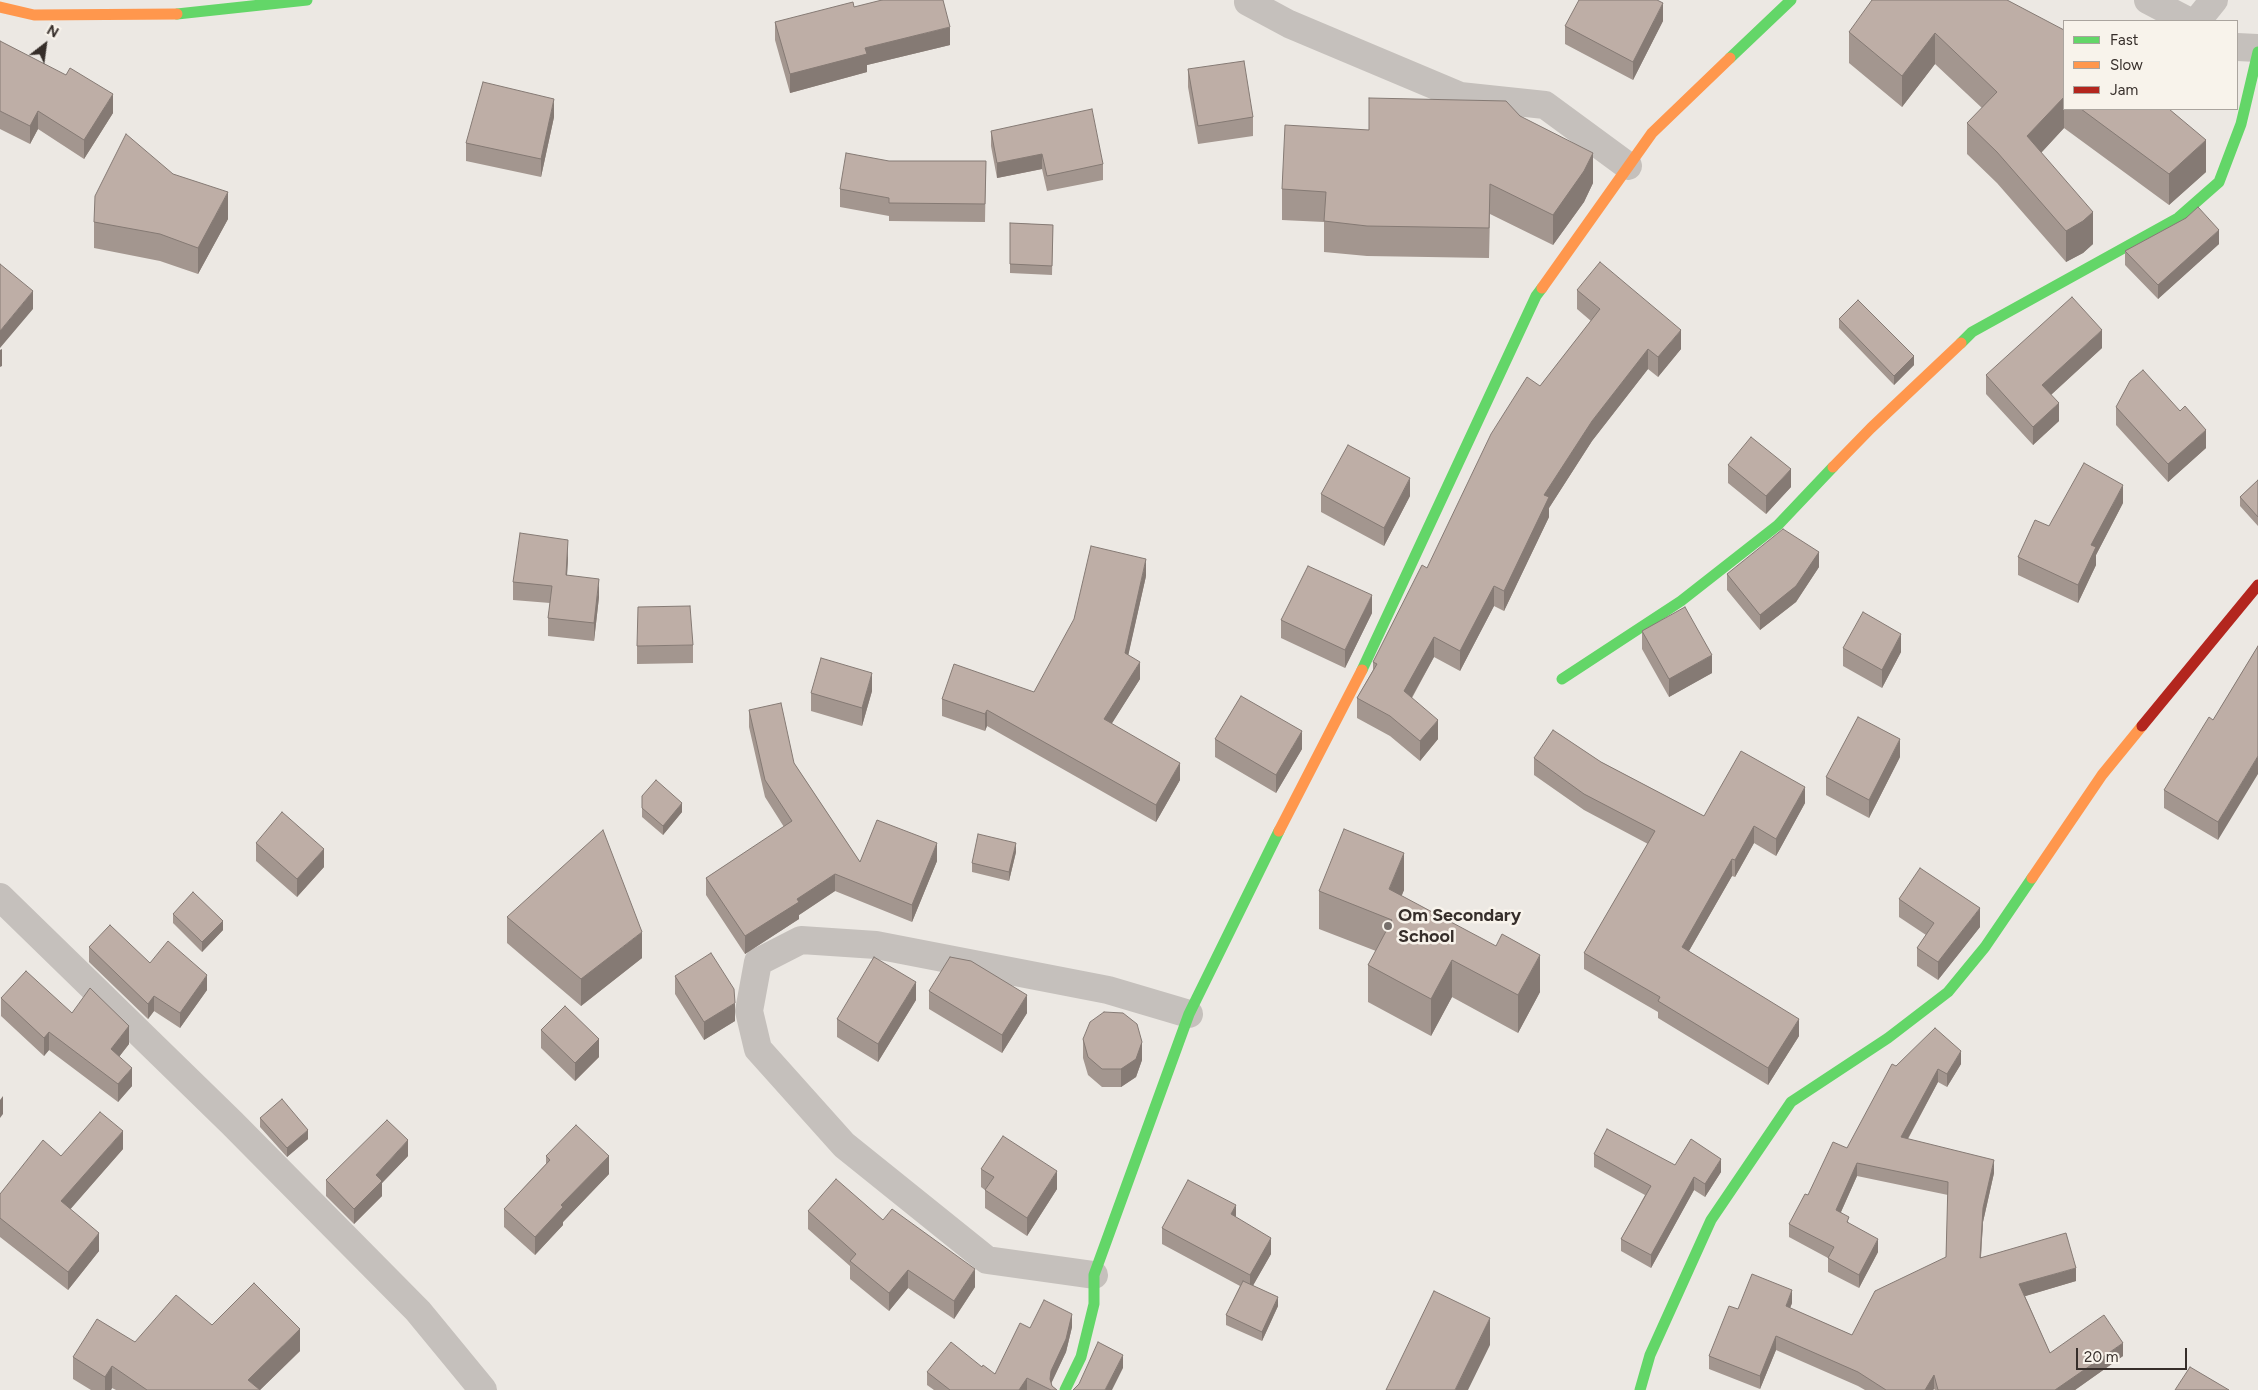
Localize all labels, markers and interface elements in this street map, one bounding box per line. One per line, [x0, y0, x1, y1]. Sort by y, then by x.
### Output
north arrow [20, 20, 70, 70]
legend [2063, 20, 2238, 110]
text: N [44, 22, 62, 42]
text: Fast [2110, 31, 2138, 49]
text: Slow [2110, 56, 2143, 74]
text: Jam [2110, 81, 2138, 99]
place label: Om Secondary School [1398, 905, 1521, 948]
marker: Om Secondary School [1382, 920, 1394, 932]
scale bar [2078, 1338, 2189, 1370]
text: 20 m [2084, 1348, 2118, 1366]

